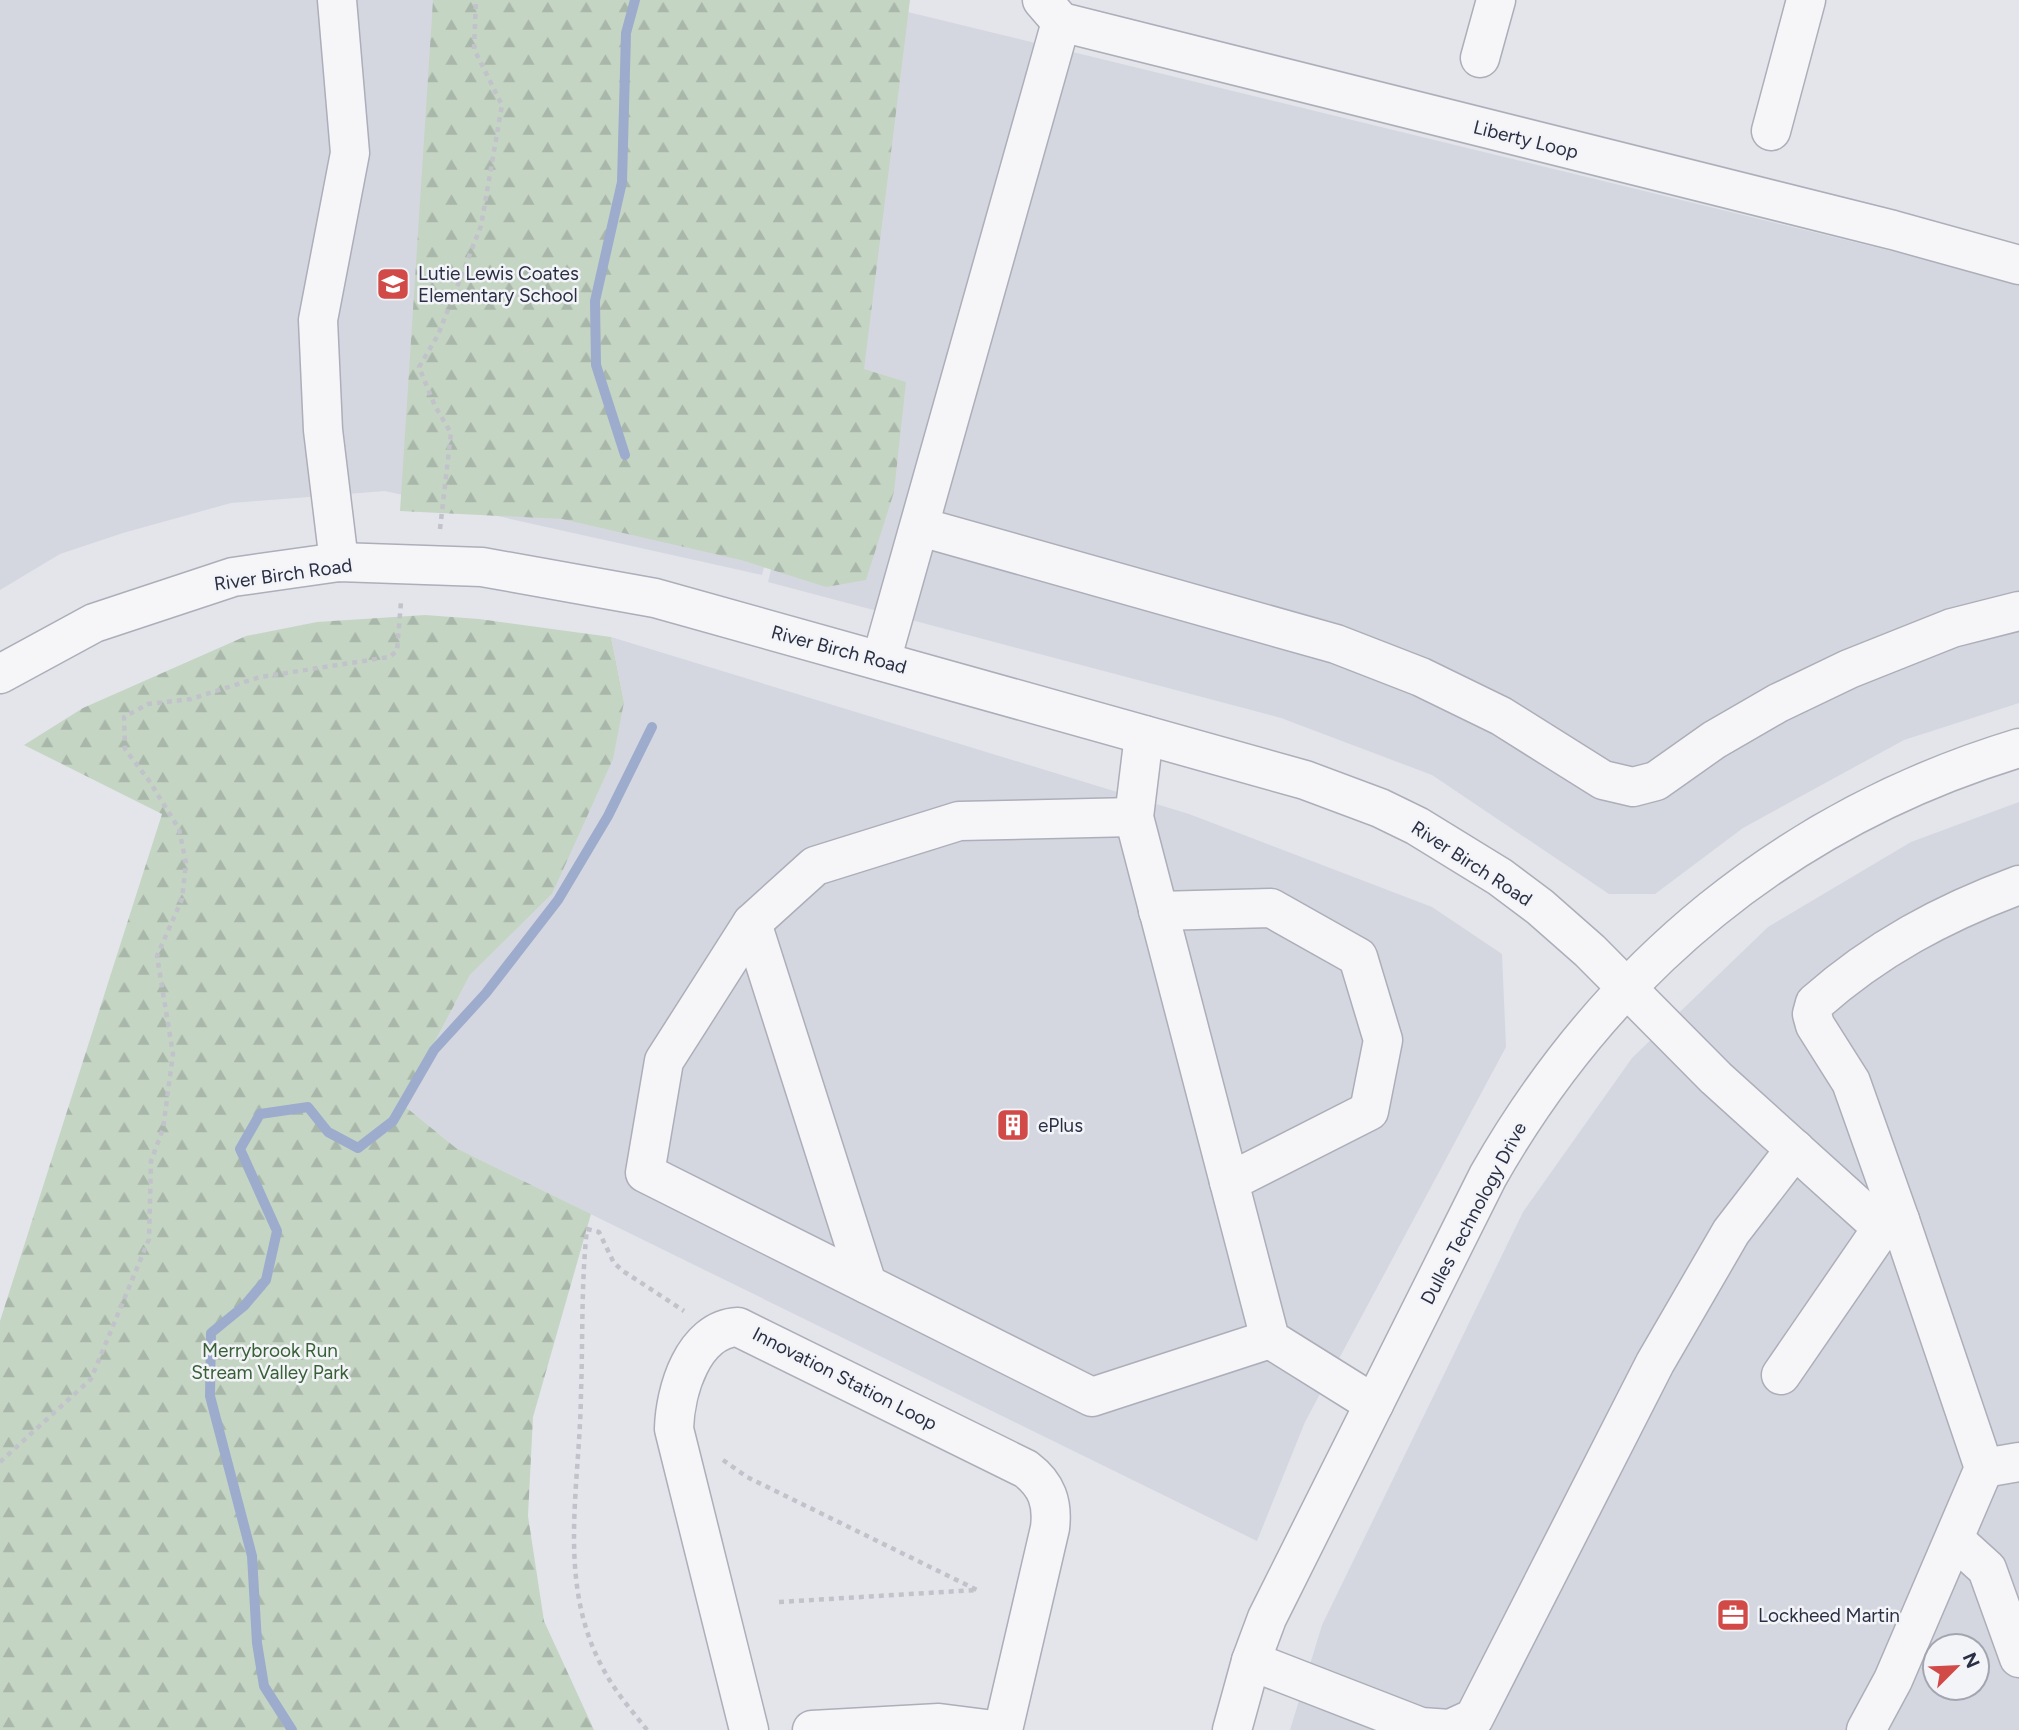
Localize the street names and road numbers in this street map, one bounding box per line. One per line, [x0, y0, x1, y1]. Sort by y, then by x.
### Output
street label: Liberty Loop [1471, 115, 1581, 164]
street label: River Birch Road [213, 553, 354, 596]
street label: River Birch Road [769, 620, 909, 679]
street label: River Birch Road [1407, 816, 1536, 911]
street label: Dulles Technology Drive [1416, 1118, 1531, 1308]
street label: Innovation Station Loop [749, 1322, 941, 1435]

